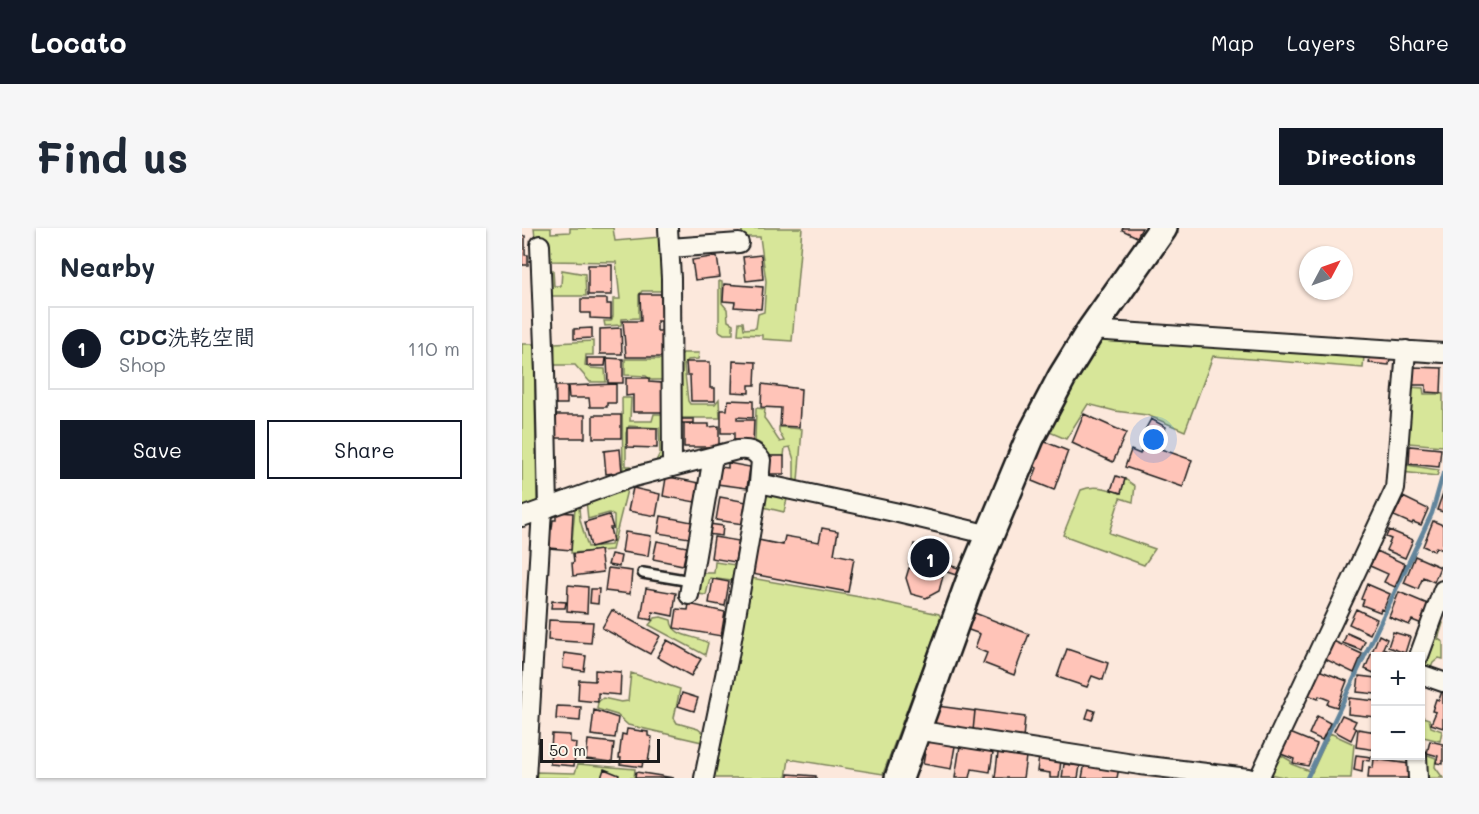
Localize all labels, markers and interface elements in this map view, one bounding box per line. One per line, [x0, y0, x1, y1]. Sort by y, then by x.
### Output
text: Locato [30, 24, 127, 60]
text: Map [1211, 29, 1254, 56]
text: Layers [1287, 29, 1356, 56]
text: Share [1389, 29, 1449, 56]
button: Directions [1279, 128, 1443, 185]
text: Find us [36, 129, 188, 184]
north arrow [1299, 246, 1353, 300]
text: Nearby [60, 250, 155, 284]
text: CDC洗乾空間 [119, 322, 255, 351]
text: 1 [77, 335, 86, 361]
text: 110 m [407, 335, 460, 361]
text: Shop [119, 351, 166, 377]
button: Save [60, 420, 255, 479]
button: Share [267, 420, 462, 479]
your location [1139, 425, 1168, 454]
pin: 1 [910, 536, 950, 580]
map controls [1371, 652, 1425, 760]
button: + [1371, 652, 1425, 706]
button: − [1371, 706, 1425, 760]
scale bar [540, 736, 660, 764]
text: 50 m [549, 739, 586, 760]

